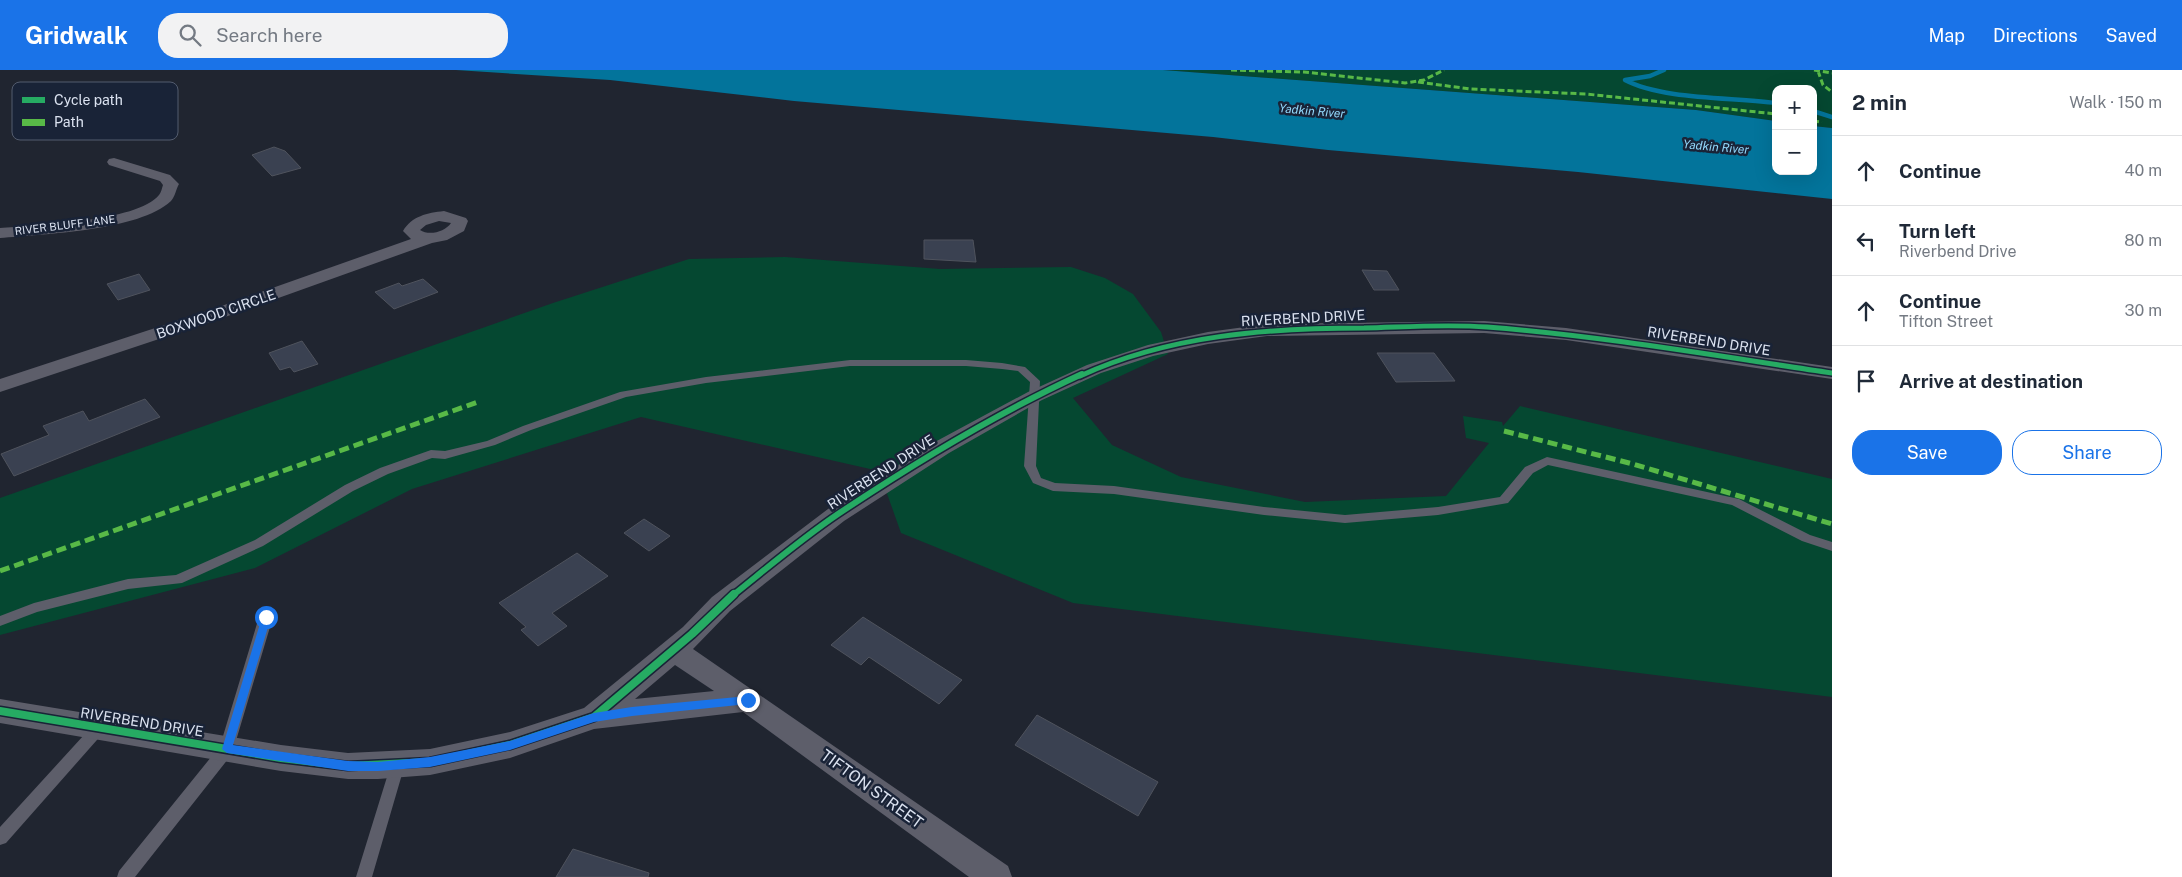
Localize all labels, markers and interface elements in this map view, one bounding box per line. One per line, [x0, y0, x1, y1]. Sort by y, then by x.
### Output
search box [158, 13, 508, 58]
text: Gridwalk [25, 21, 128, 49]
icon: search [176, 21, 204, 49]
text: Search here [216, 24, 323, 46]
text: Map [1928, 25, 1965, 46]
text: Directions [1993, 25, 2078, 46]
text: Saved [2106, 25, 2157, 46]
legend [12, 82, 178, 140]
map controls [1772, 85, 1817, 175]
button: + [1772, 85, 1817, 130]
text: 2 min [1852, 90, 1907, 115]
text: Cycle path [54, 92, 123, 108]
text: Walk · 150 m [2069, 93, 2162, 112]
water label: Yadkin River [1278, 101, 1346, 121]
text: Path [54, 114, 84, 130]
button: − [1772, 130, 1817, 175]
water label: Yadkin River [1682, 137, 1750, 157]
icon: ahead [1852, 157, 1880, 185]
text: Continue [1899, 160, 1981, 182]
text: 40 m [2124, 161, 2162, 180]
street label: RIVER BLUFF LANE [14, 213, 116, 237]
text: Turn left [1899, 220, 1976, 242]
icon: left [1852, 227, 1880, 255]
text: 80 m [2124, 231, 2162, 250]
text: Riverbend Drive [1899, 242, 2016, 261]
street label: BOXWOOD CIRCLE [154, 286, 278, 342]
text: Continue [1899, 290, 1981, 312]
icon: ahead [1852, 297, 1880, 325]
text: 30 m [2125, 301, 2162, 320]
street label: RIVERBEND DRIVE [1241, 307, 1365, 329]
text: Tifton Street [1899, 312, 1993, 331]
street label: RIVERBEND DRIVE [1646, 323, 1772, 359]
icon: arrive [1852, 367, 1880, 395]
text: Arrive at destination [1899, 370, 2083, 392]
button: Save [1852, 430, 2002, 475]
button: Share [2012, 430, 2162, 475]
street label: RIVERBEND DRIVE [825, 431, 937, 513]
route start [255, 606, 278, 629]
route end [737, 689, 760, 712]
street label: RIVERBEND DRIVE [79, 704, 205, 740]
street label: TIFTON STREET [817, 746, 927, 833]

